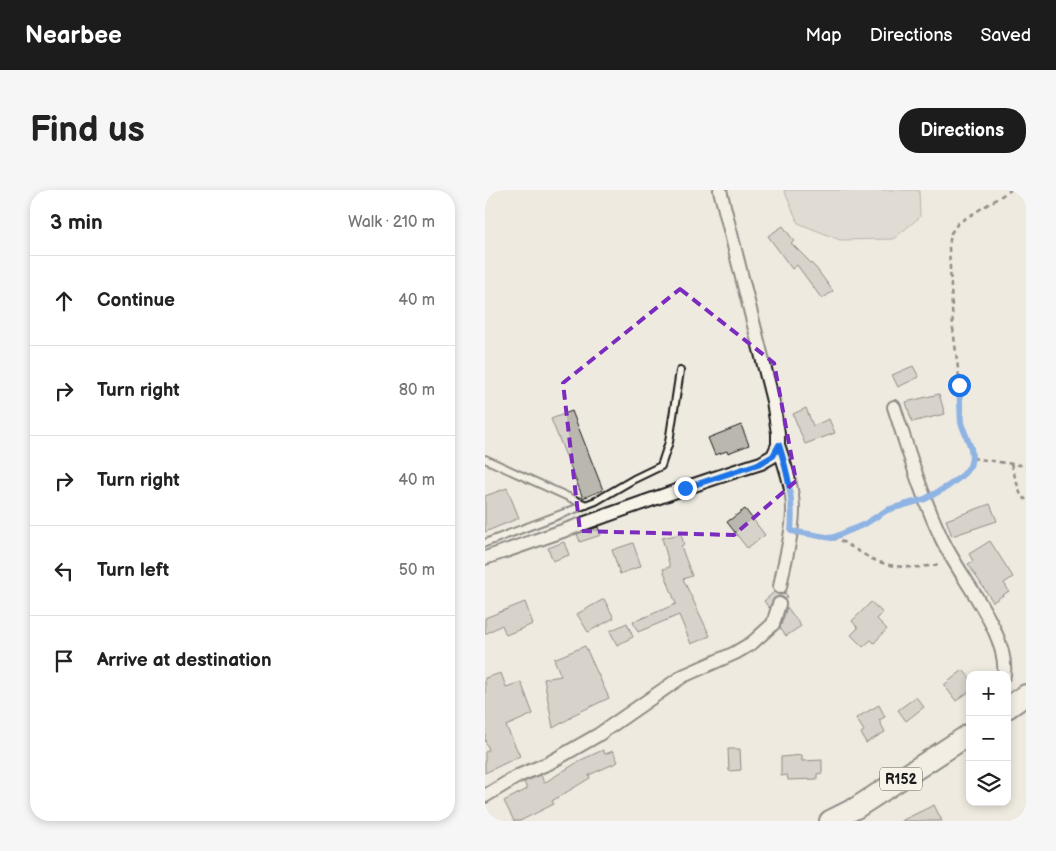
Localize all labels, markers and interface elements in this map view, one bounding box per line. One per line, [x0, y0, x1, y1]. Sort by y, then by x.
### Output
text: Nearbee [25, 21, 122, 50]
text: Map [806, 25, 842, 46]
text: Directions [870, 25, 952, 46]
text: Saved [980, 25, 1031, 46]
button: Directions [899, 108, 1026, 153]
text: Find us [30, 109, 145, 152]
text: 3 min [50, 210, 103, 235]
text: Walk · 210 m [348, 213, 435, 232]
icon: ahead [50, 287, 78, 315]
text: Continue [97, 289, 175, 312]
text: 40 m [398, 291, 435, 310]
route start [948, 374, 971, 397]
icon: right [50, 377, 78, 405]
text: Turn right [97, 379, 180, 402]
text: 80 m [399, 381, 435, 400]
icon: right [50, 467, 78, 495]
text: Turn right [97, 469, 180, 492]
text: 40 m [398, 471, 435, 490]
route end [674, 477, 697, 500]
icon: left [50, 557, 78, 585]
text: Turn left [97, 559, 169, 582]
text: 50 m [399, 561, 435, 580]
icon: arrive [50, 647, 78, 675]
text: Arrive at destination [97, 649, 272, 672]
map controls [966, 671, 1011, 806]
button: + [966, 671, 1011, 716]
button: − [966, 716, 1011, 761]
button: layers [966, 761, 1011, 806]
road number: R152 [880, 768, 922, 790]

